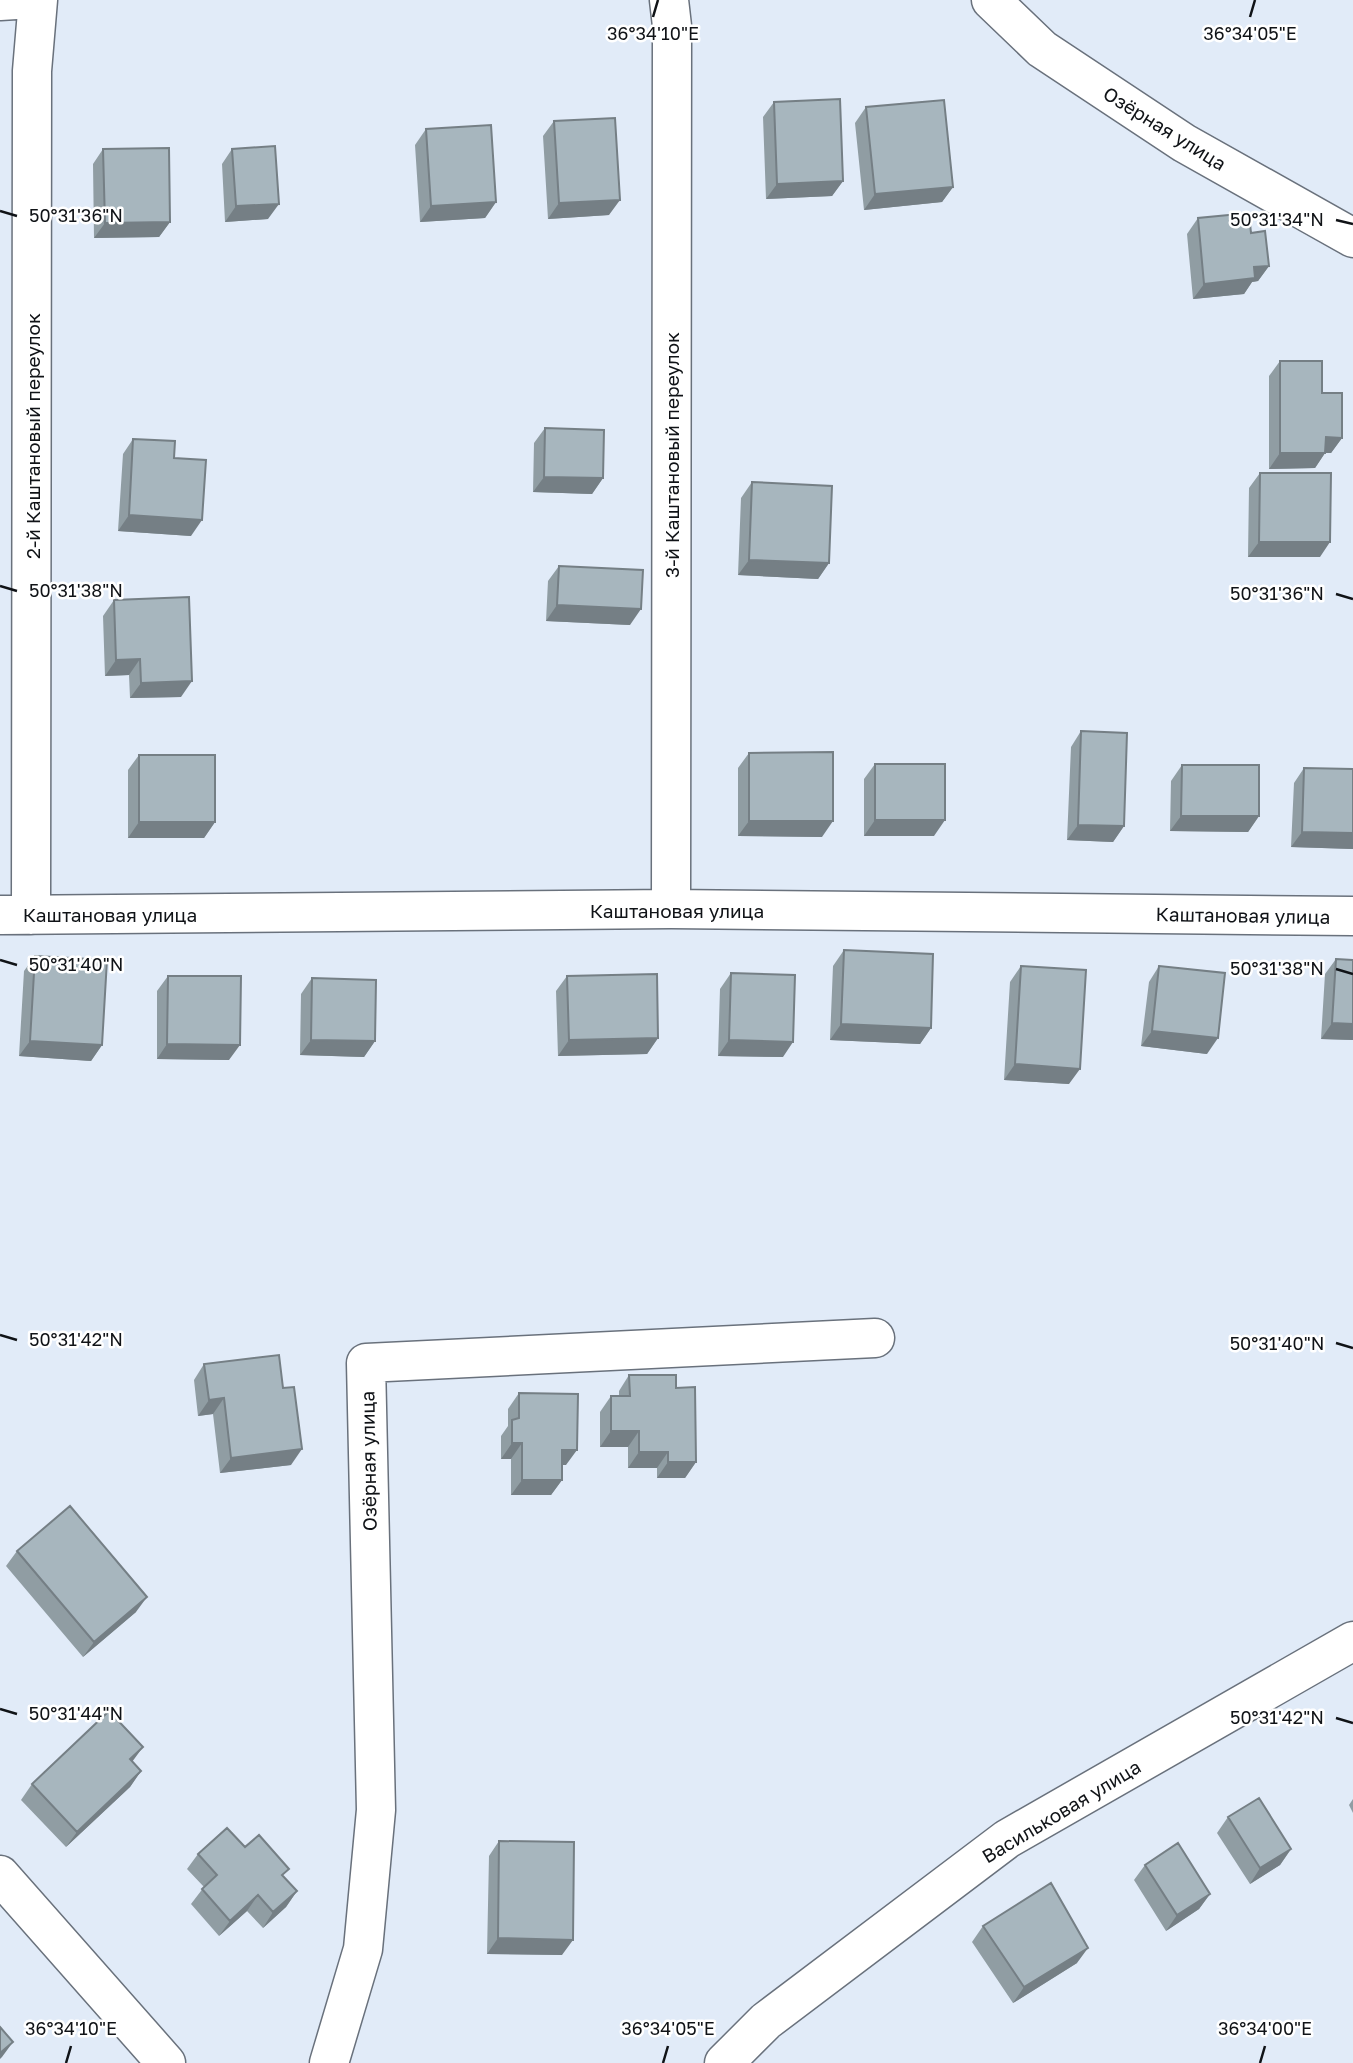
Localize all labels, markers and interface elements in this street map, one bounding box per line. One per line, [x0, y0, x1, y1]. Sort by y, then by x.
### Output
text: 36°34'10"E [607, 22, 699, 44]
text: 36°34'05"E [1203, 22, 1297, 44]
street label: Озёрная улица [1099, 81, 1231, 175]
text: 50°31'36"N [29, 204, 123, 226]
text: 50°31'34"N [1230, 208, 1324, 230]
street label: 2-й Каштановый переулок [21, 313, 44, 559]
street label: 3-й Каштановый переулок [660, 332, 683, 578]
text: 50°31'38"N [29, 579, 123, 601]
text: 50°31'36"N [1230, 582, 1324, 604]
street label: Каштановая улица [590, 899, 764, 922]
street label: Каштановая улица [1156, 902, 1330, 928]
street label: Каштановая улица [23, 903, 197, 926]
text: 50°31'40"N [29, 953, 123, 975]
text: 50°31'38"N [1230, 957, 1324, 979]
text: 50°31'42"N [29, 1328, 123, 1350]
text: 50°31'40"N [1230, 1332, 1324, 1354]
street label: Озёрная улица [355, 1391, 381, 1531]
text: 50°31'44"N [29, 1702, 123, 1724]
text: 50°31'42"N [1230, 1706, 1324, 1728]
street label: Васильковая улица [977, 1754, 1145, 1868]
text: 36°34'10"E [25, 2017, 117, 2039]
text: 36°34'05"E [621, 2017, 715, 2039]
text: 36°34'00"E [1218, 2017, 1312, 2039]

